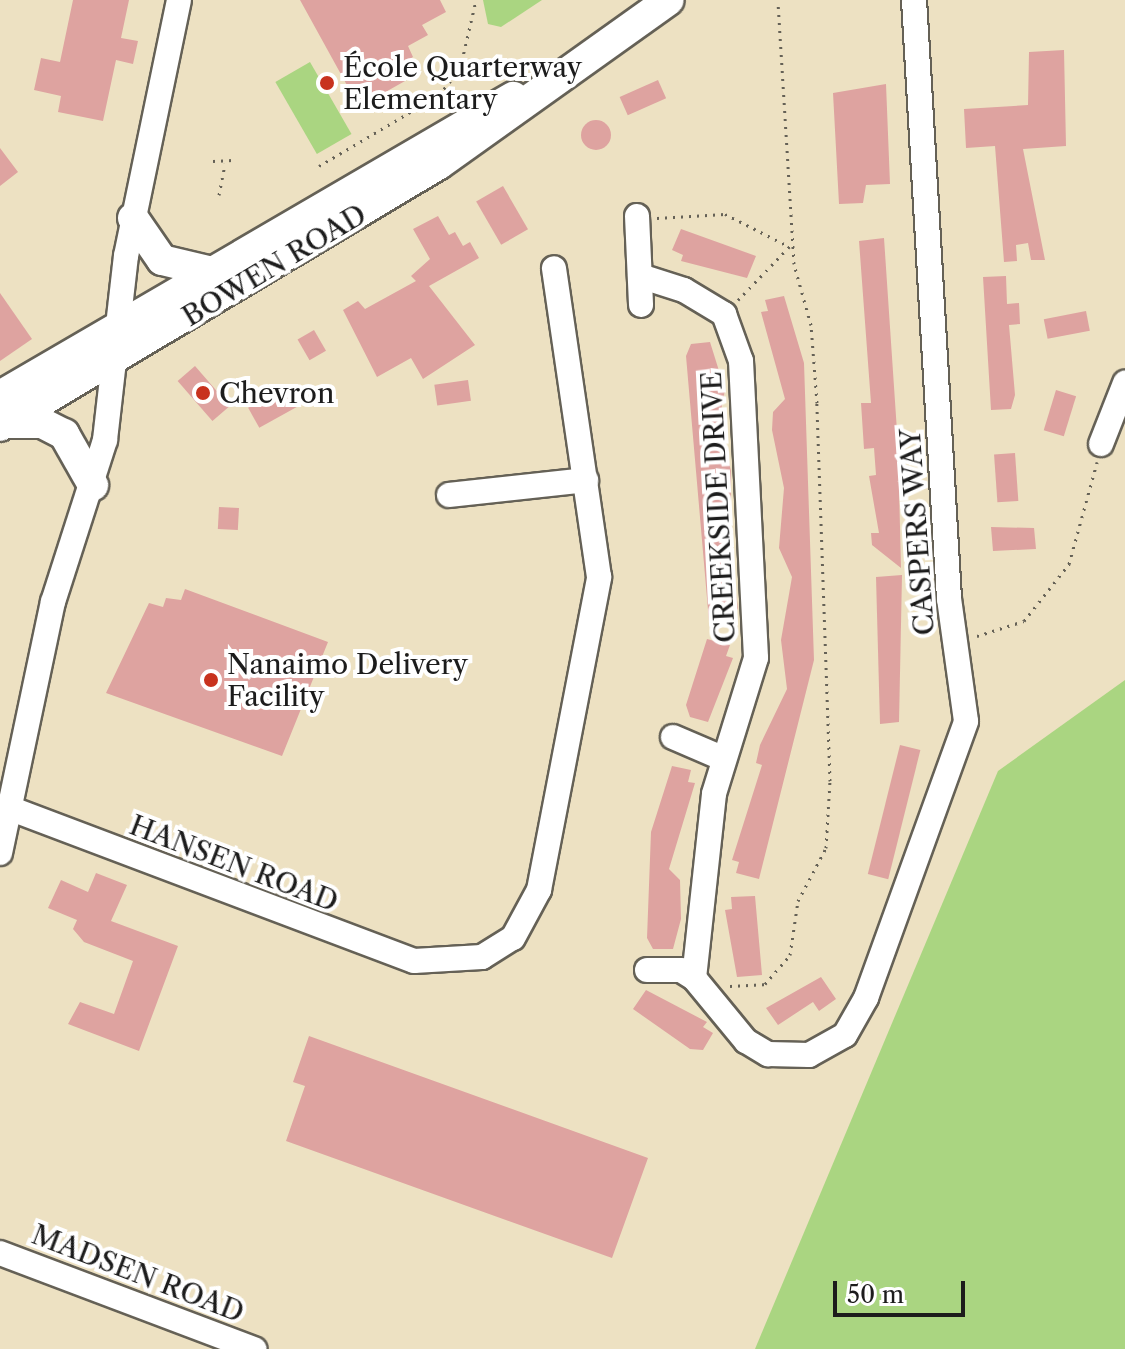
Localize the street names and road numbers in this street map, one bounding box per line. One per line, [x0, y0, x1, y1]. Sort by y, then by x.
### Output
street label: BOWEN ROAD [176, 197, 372, 333]
street label: CREEKSIDE DRIVE [694, 370, 742, 644]
street label: CASPERS WAY [893, 427, 941, 637]
street label: HANSEN ROAD [125, 808, 343, 918]
street label: MADSEN ROAD [27, 1217, 249, 1329]

